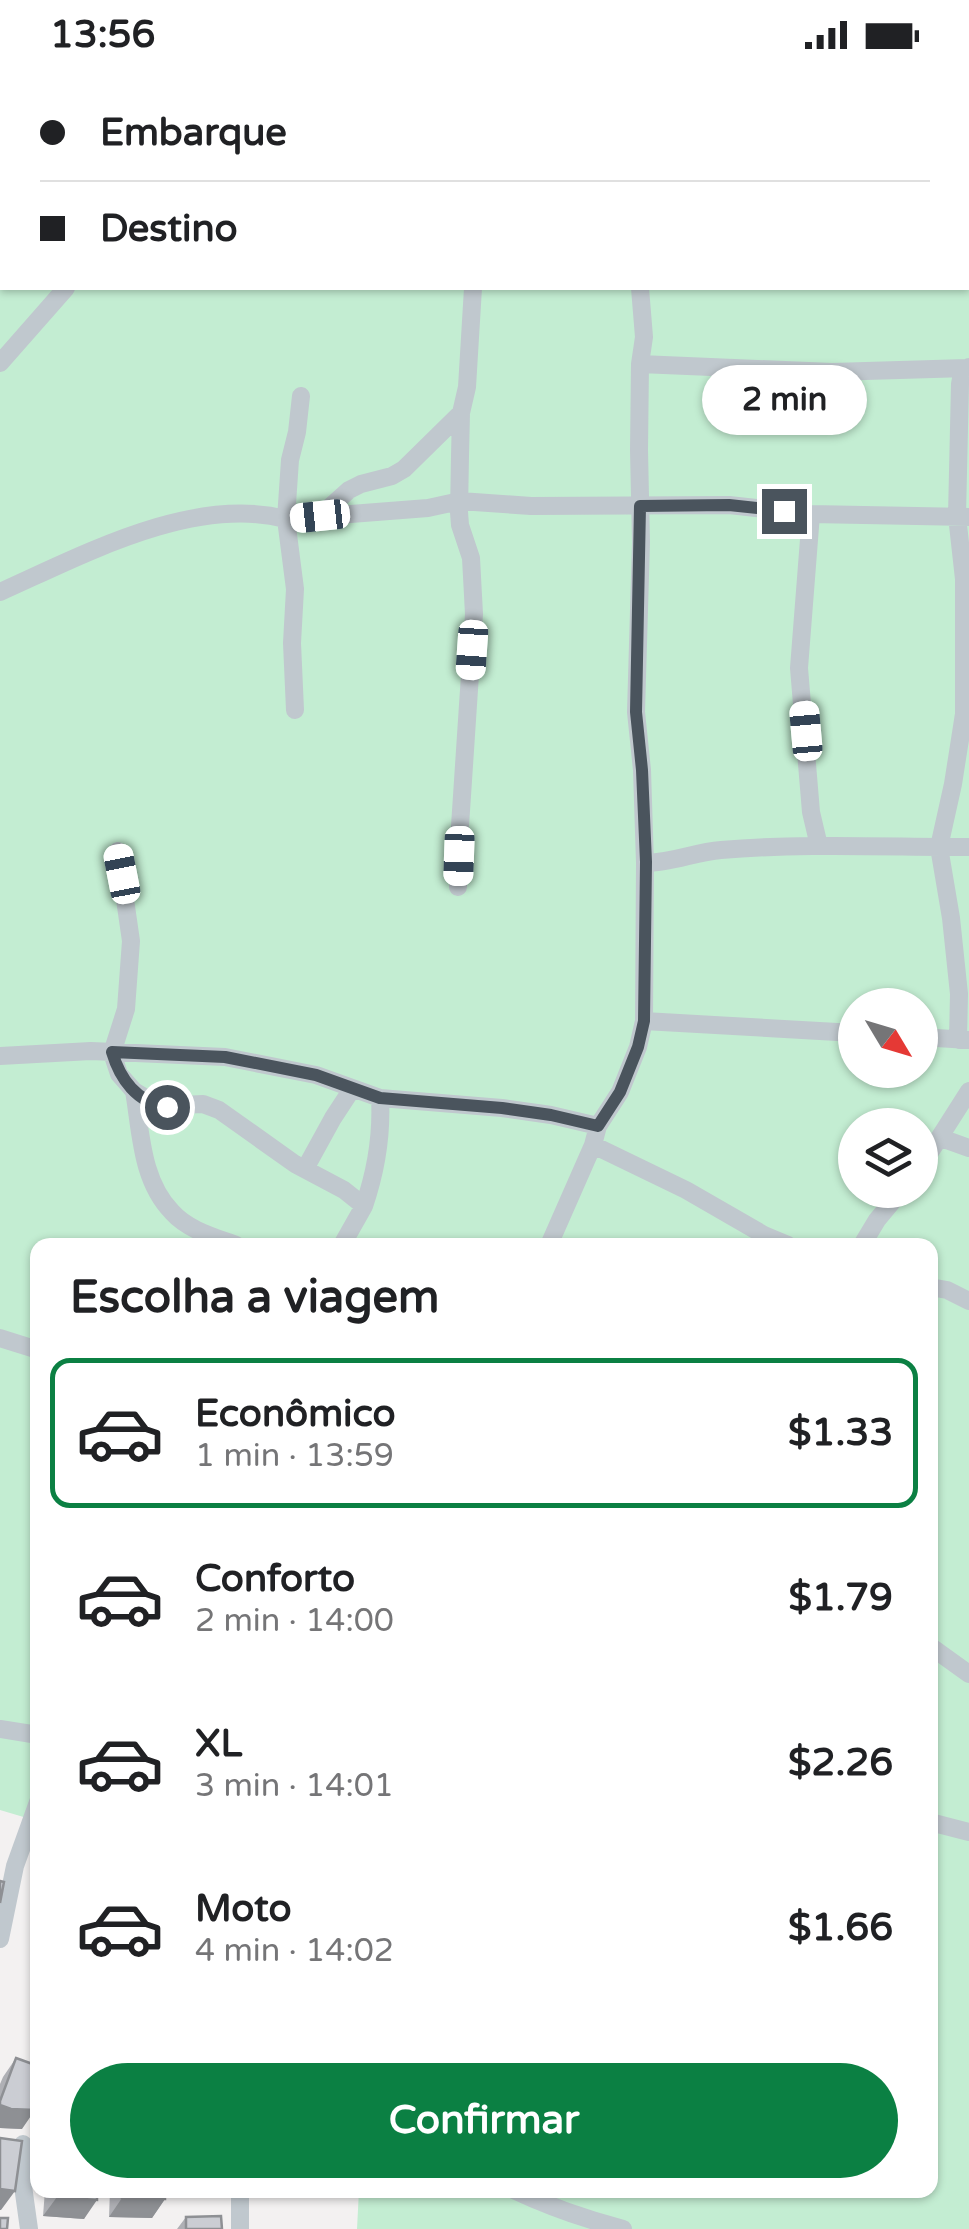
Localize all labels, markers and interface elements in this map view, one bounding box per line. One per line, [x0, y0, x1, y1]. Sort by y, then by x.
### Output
text: 13:56 [50, 12, 155, 58]
text: Embarque [100, 110, 287, 156]
text: Destino [100, 206, 238, 252]
callout: 2 min [702, 366, 866, 436]
text: 2 min [742, 381, 827, 419]
route end [762, 489, 807, 534]
car [289, 498, 351, 534]
car [455, 619, 489, 681]
car [788, 700, 824, 762]
car [443, 825, 475, 887]
car [102, 842, 142, 906]
north arrow [838, 988, 938, 1088]
map controls [838, 988, 938, 1208]
route start [145, 1085, 190, 1130]
button: layers [838, 1108, 938, 1208]
text: Escolha a viagem [70, 1271, 439, 1325]
icon: car [75, 1388, 165, 1478]
text: Econômico [195, 1391, 396, 1437]
text: $1.33 [788, 1410, 893, 1456]
text: 1 min · 13:59 [195, 1437, 394, 1475]
icon: car [75, 1553, 165, 1643]
text: Conforto [195, 1556, 355, 1602]
text: $1.79 [788, 1575, 893, 1621]
text: 2 min · 14:00 [195, 1602, 394, 1640]
icon: car [75, 1718, 165, 1808]
text: XL [195, 1721, 242, 1767]
text: $2.26 [788, 1740, 893, 1786]
text: 3 min · 14:01 [195, 1767, 394, 1805]
icon: car [75, 1883, 165, 1973]
text: Moto [195, 1886, 291, 1932]
text: $1.66 [788, 1905, 893, 1951]
text: 4 min · 14:02 [195, 1932, 394, 1970]
button: Confirmar [70, 2063, 898, 2178]

